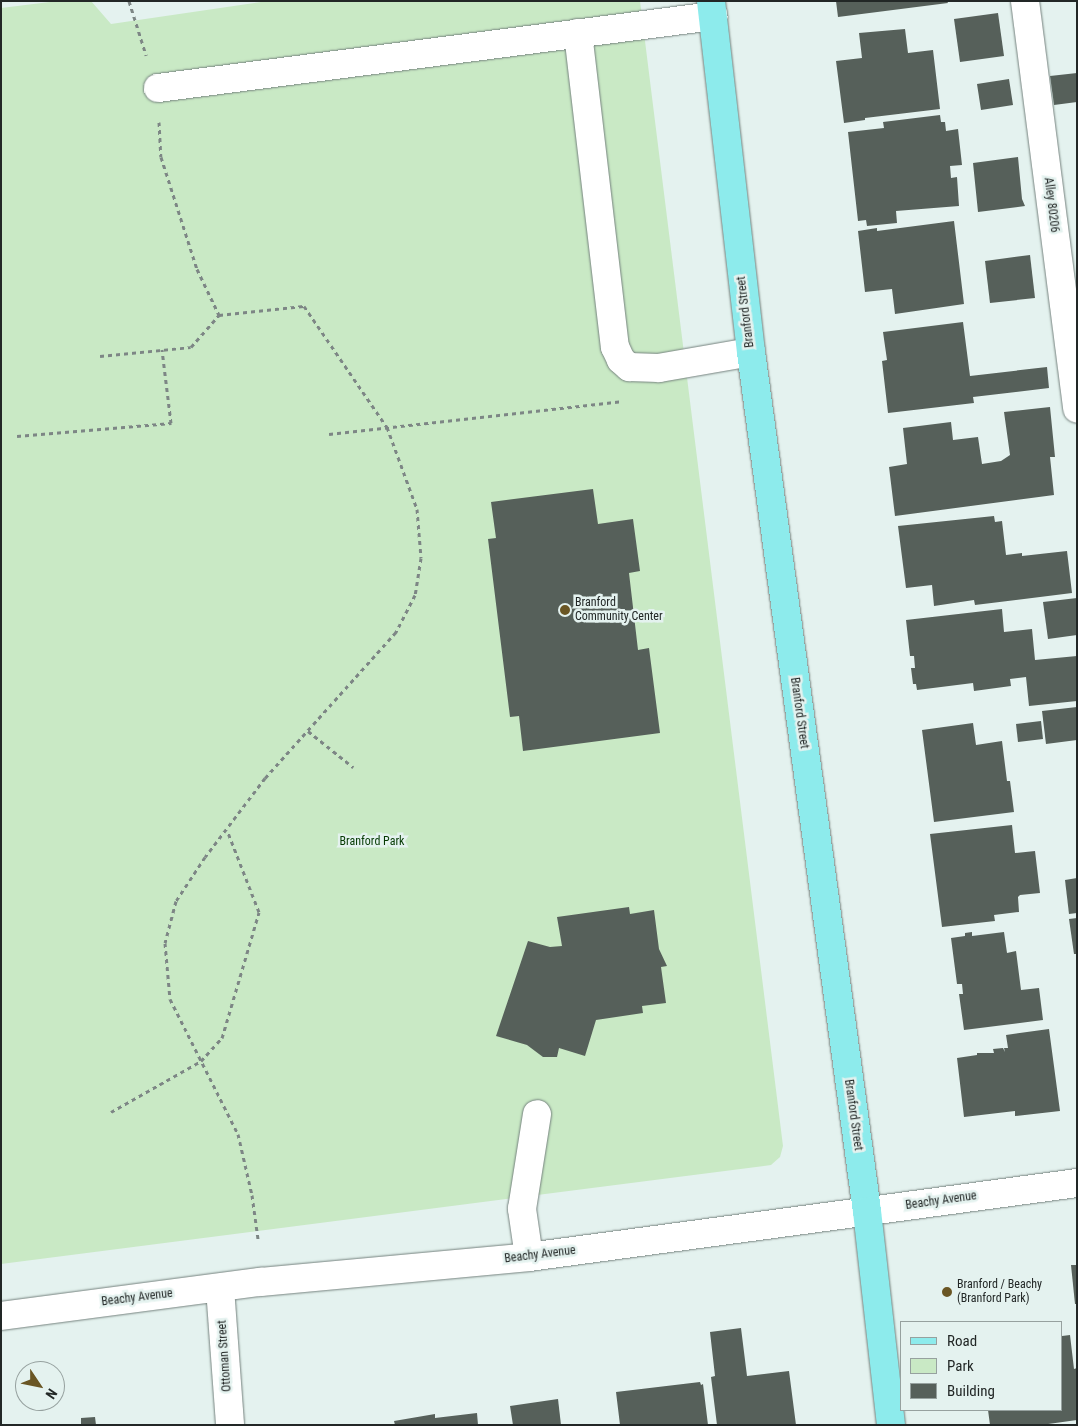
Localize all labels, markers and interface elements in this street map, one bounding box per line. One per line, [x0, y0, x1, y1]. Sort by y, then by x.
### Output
street label: Alley 80206 [1040, 177, 1062, 233]
street label: Branford Street [734, 276, 758, 348]
place label: Branford Community Center [575, 596, 663, 624]
marker: Branford Community Center [559, 604, 571, 616]
street label: Branford Street [787, 676, 811, 750]
park label: Branford Park [339, 835, 405, 849]
street label: Branford Street [841, 1078, 865, 1152]
street label: Beachy Avenue [905, 1189, 977, 1213]
street label: Beachy Avenue [504, 1243, 576, 1267]
place label: Branford / Beachy (Branford Park) [957, 1278, 1042, 1306]
street label: Beachy Avenue [101, 1286, 173, 1310]
marker: Branford / Beachy (Branford Park) [941, 1286, 953, 1298]
street label: Ottoman Street [215, 1320, 235, 1392]
legend [900, 1321, 1063, 1411]
text: Road [947, 1332, 977, 1350]
text: Park [947, 1357, 974, 1375]
north arrow [15, 1361, 65, 1411]
text: Building [947, 1382, 995, 1400]
text: N [43, 1386, 61, 1402]

